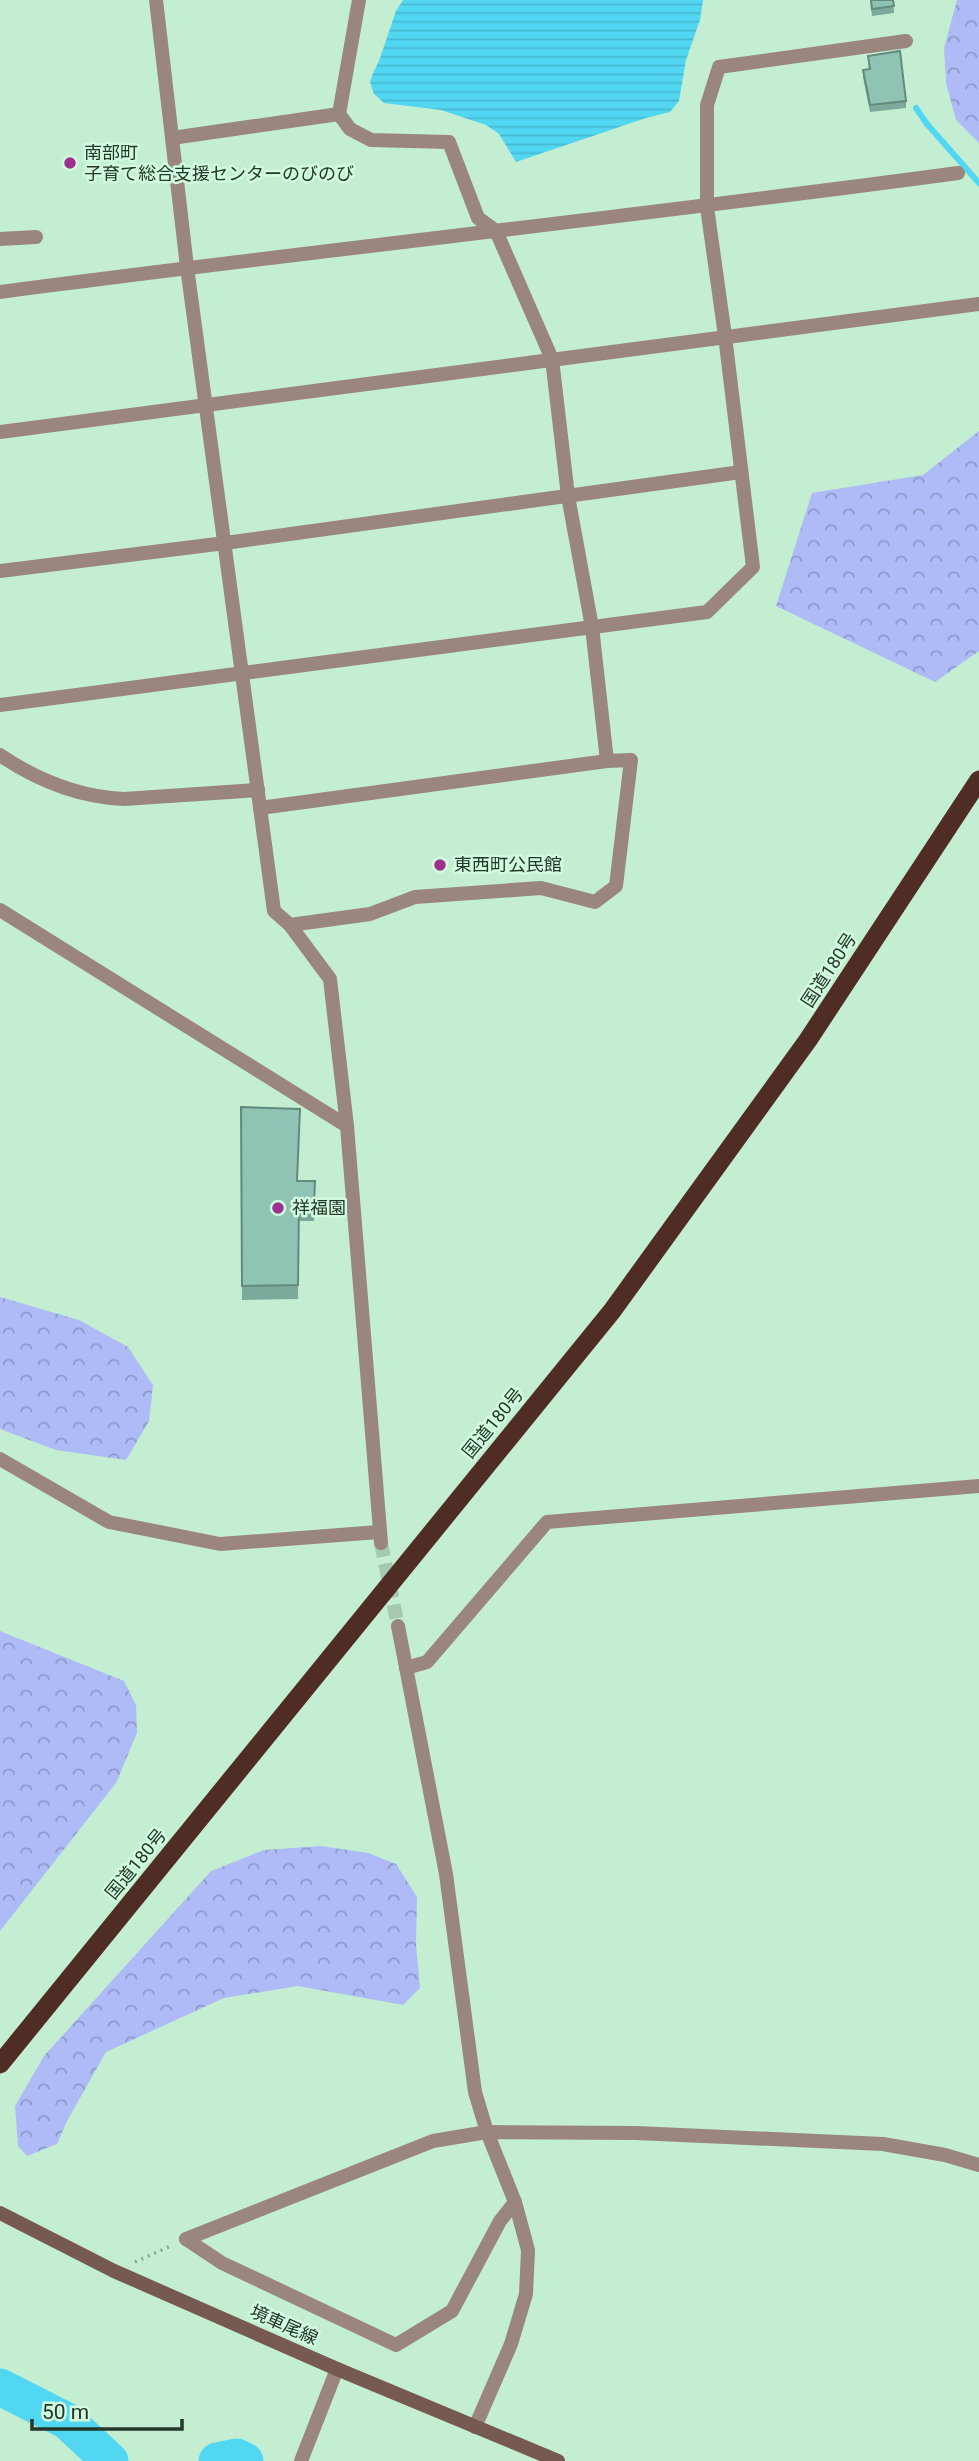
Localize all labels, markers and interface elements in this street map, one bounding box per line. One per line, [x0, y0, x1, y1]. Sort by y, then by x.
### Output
place label: 南部町 子育て総合支援センターのびのび [84, 142, 354, 184]
marker: 南部町 子育て総合支援センターのびのび [62, 155, 78, 171]
place label: 東西町公民館 [454, 854, 562, 875]
marker: 東西町公民館 [432, 857, 448, 873]
street label: 国道180号 [797, 929, 860, 1011]
place label: 祥福園 [292, 1197, 346, 1218]
marker: 祥福園 [270, 1200, 286, 1216]
street label: 国道180号 [458, 1383, 527, 1462]
street label: 国道180号 [101, 1824, 170, 1903]
street label: 境車尾線 [247, 2300, 321, 2349]
scale bar [32, 2388, 182, 2432]
text: 50 m [42, 2400, 89, 2424]

